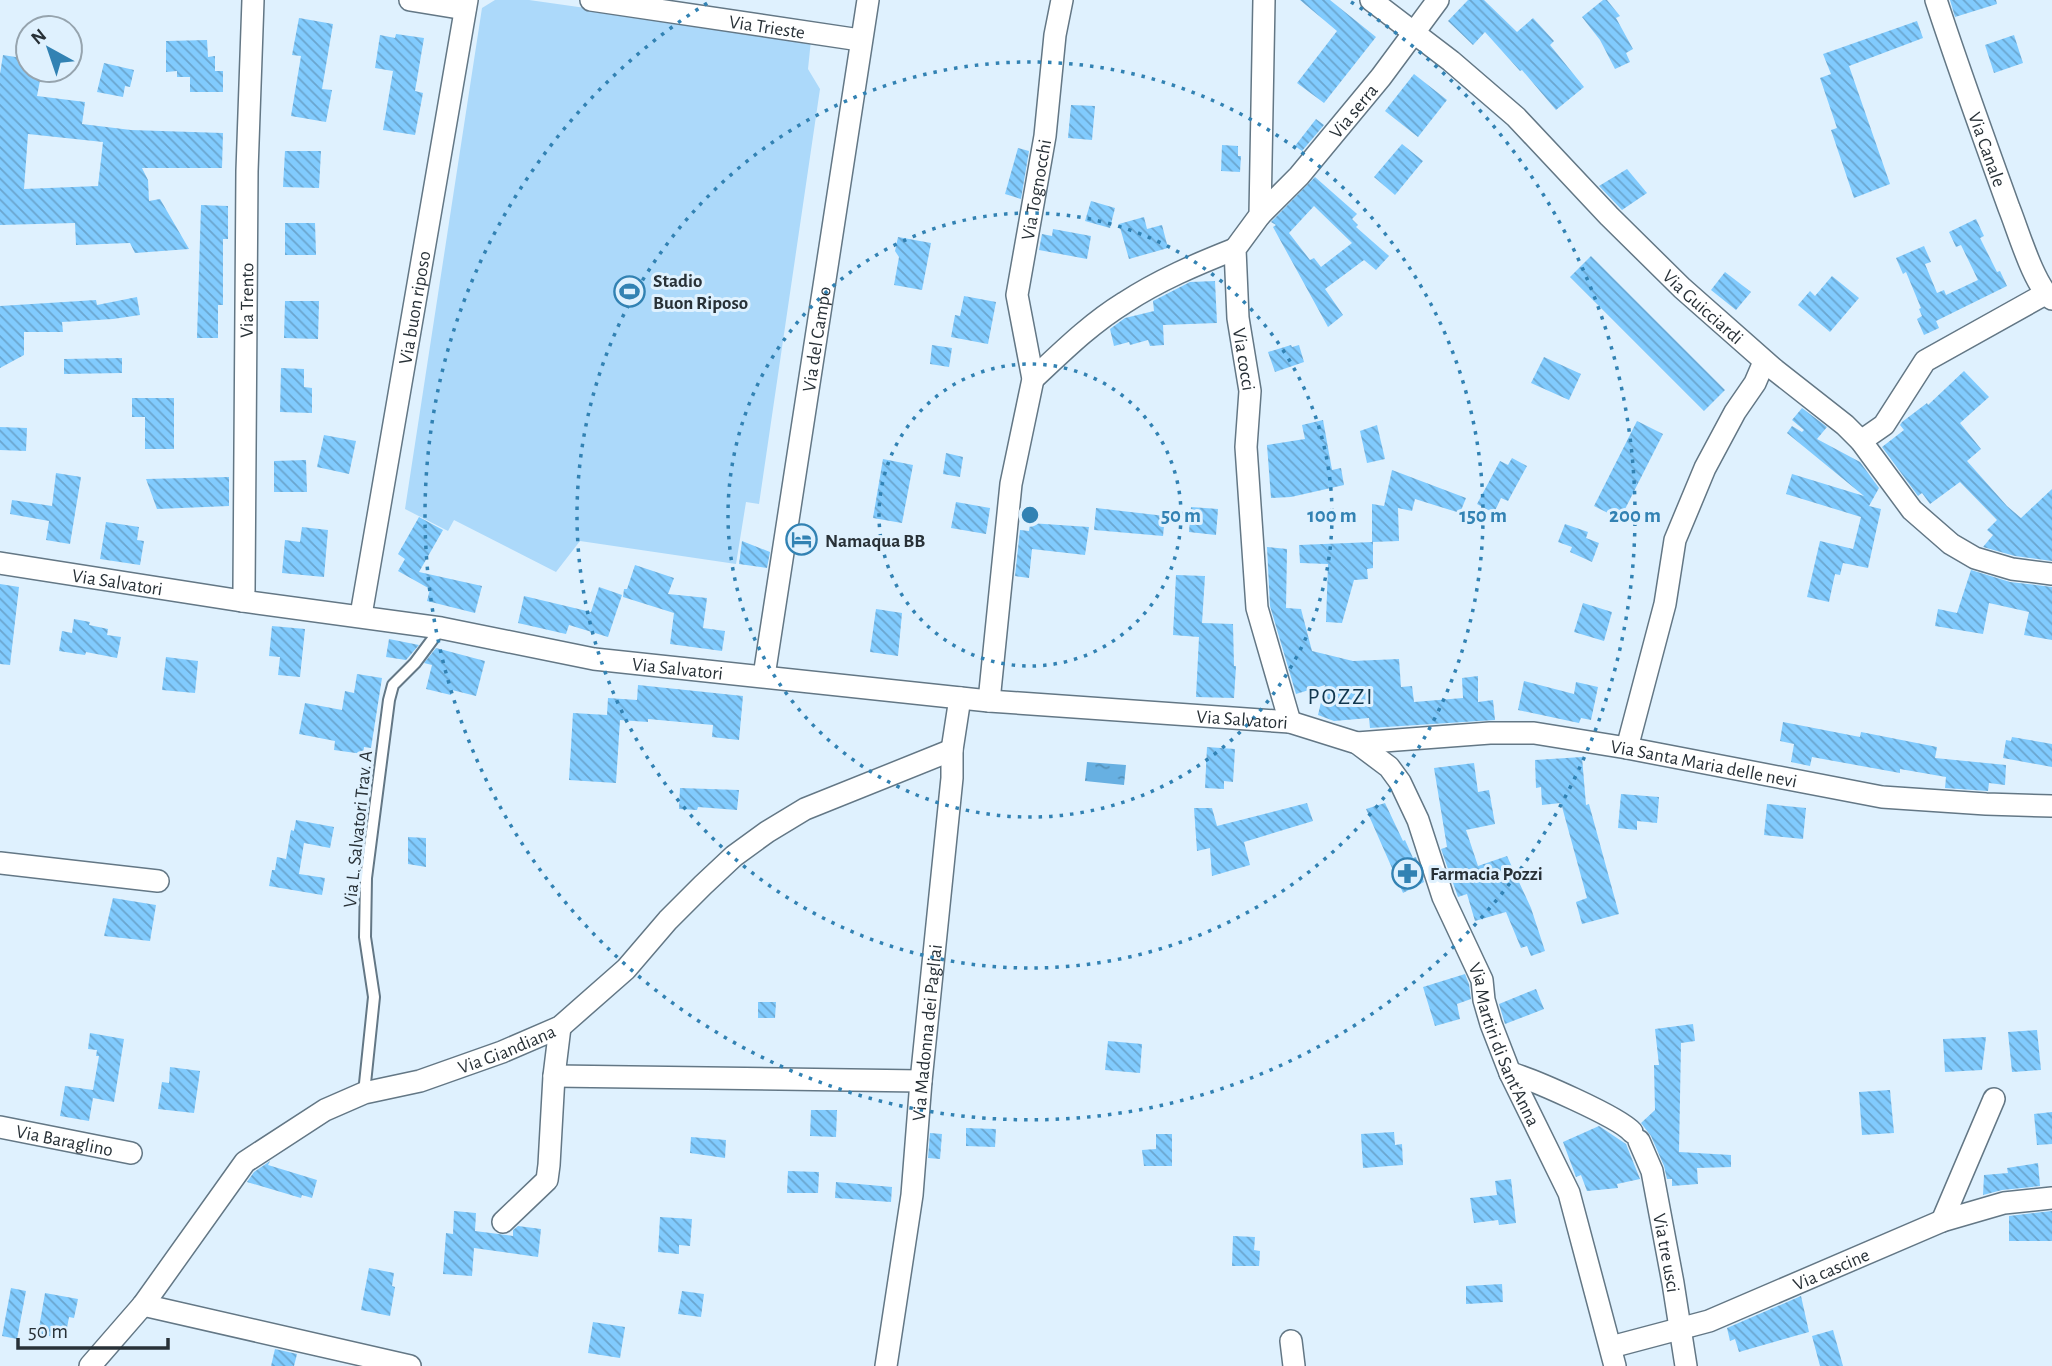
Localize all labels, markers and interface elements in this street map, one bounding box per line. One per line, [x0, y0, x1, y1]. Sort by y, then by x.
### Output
street label: Via Trieste [728, 13, 806, 43]
north arrow [14, 14, 84, 84]
text: N [28, 26, 50, 49]
street label: Via serra [1327, 81, 1382, 142]
street label: Via Canale [1964, 110, 2009, 190]
street label: Via Tognocchi [1019, 138, 1055, 242]
street label: Via buon riposo [396, 250, 435, 366]
street label: Via Trento [238, 263, 257, 338]
street label: Via Guicciardi [1658, 267, 1746, 348]
place label: Stadio Buon Riposo [653, 272, 748, 313]
sports icon: Stadio Buon Riposo [613, 274, 647, 308]
street label: Via del Campo [800, 285, 835, 393]
street label: Via cocci [1229, 327, 1258, 392]
centre of rings [1018, 503, 1042, 527]
text: 50 m [1161, 505, 1201, 526]
text: 100 m [1307, 505, 1357, 526]
text: 150 m [1459, 505, 1507, 526]
text: 200 m [1609, 505, 1661, 526]
hotel icon: Namaqua BB [785, 523, 819, 557]
place label: Namaqua BB [825, 532, 925, 551]
street label: Via Salvatori [71, 566, 164, 599]
street label: Via Salvatori [631, 655, 724, 684]
district label: POZZI [1307, 686, 1375, 709]
street label: Via Salvatori [1196, 708, 1288, 733]
street label: Via Santa Maria delle nevi [1609, 738, 1799, 791]
street label: Via L. Salvatori Trav. A [341, 750, 376, 909]
pharmacy icon: Farmacia Pozzi [1390, 856, 1424, 890]
place label: Farmacia Pozzi [1430, 865, 1543, 884]
street label: Via Madonna dei Pagliai [910, 943, 946, 1122]
street label: Via Martiri di Sant'Anna [1464, 960, 1543, 1130]
street label: Via Giandiana [456, 1022, 559, 1078]
street label: Via Baraglino [14, 1122, 115, 1160]
street label: Via tre usci [1649, 1212, 1682, 1294]
street label: Via cascine [1791, 1245, 1872, 1295]
scale bar [18, 1306, 168, 1350]
text: 50 m [28, 1321, 68, 1342]

